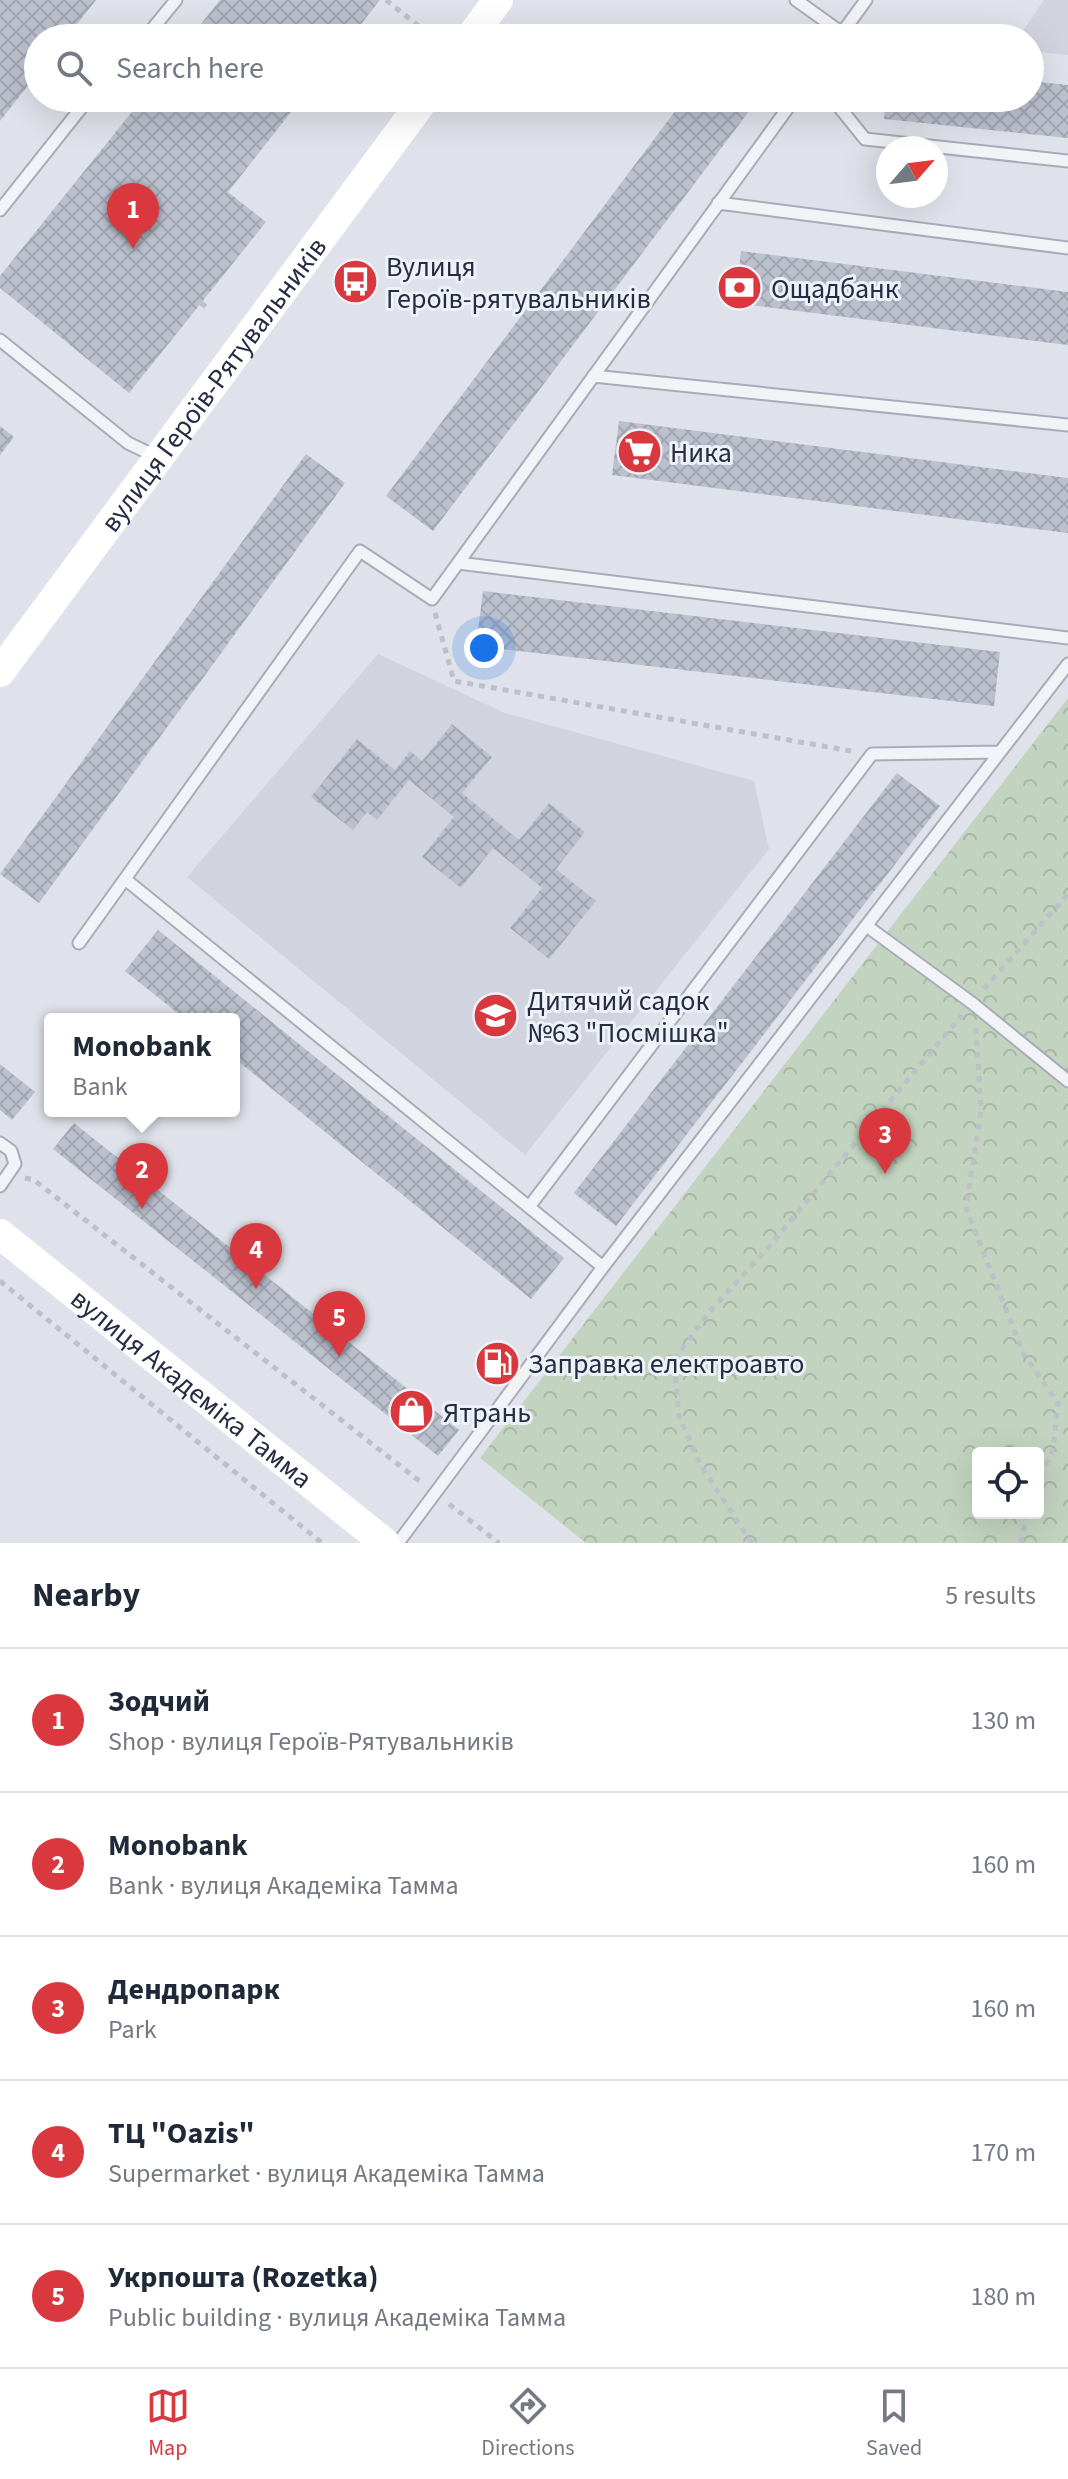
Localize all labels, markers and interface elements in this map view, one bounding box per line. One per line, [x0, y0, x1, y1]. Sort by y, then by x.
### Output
search box [24, 24, 1044, 112]
icon: search [52, 46, 96, 90]
text: Search here [116, 47, 264, 90]
north arrow [876, 136, 948, 208]
pin: 1 [107, 183, 159, 249]
street label: вулиця Героїв-Рятувальників [91, 229, 336, 541]
place label: Вулиця Героїв-рятувальників [386, 247, 651, 319]
bus stop icon: Вулиця Героїв-рятувальників [331, 258, 379, 306]
bank icon: Ощадбанк [716, 264, 764, 312]
place label: Ощадбанк [771, 269, 899, 309]
supermarket icon: Ника [615, 428, 663, 476]
place label: Ника [670, 433, 732, 473]
your location [464, 628, 504, 668]
place label: Дитячий садок №63 "Посмішка" [527, 981, 729, 1053]
school or university icon: Дитячий садок №63 "Посмішка" [472, 992, 520, 1040]
popup [44, 1013, 240, 1117]
text: Monobank [72, 1025, 212, 1068]
text: Bank [72, 1068, 128, 1105]
pin: 3 [859, 1108, 911, 1174]
pin: 2 [116, 1143, 168, 1209]
pin: 4 [230, 1223, 282, 1289]
street label: вулиця Академіка Тамма [62, 1279, 321, 1498]
pin: 5 [313, 1291, 365, 1357]
fuel station icon: Заправка електроавто [473, 1339, 521, 1387]
place label: Заправка електроавто [528, 1344, 804, 1384]
shop icon: Ятрань [388, 1388, 436, 1436]
place label: Ятрань [443, 1393, 531, 1433]
map controls [972, 1447, 1044, 1519]
button: locate [972, 1447, 1044, 1519]
text: Nearby [32, 1571, 140, 1620]
text: 5 results [945, 1577, 1036, 1614]
text: Зодчий [108, 1680, 210, 1723]
text: 1 [51, 1702, 65, 1739]
text: 130 m [970, 1702, 1036, 1739]
text: Shop · вулиця Героїв-Рятувальників [108, 1723, 514, 1760]
text: Monobank [108, 1824, 248, 1867]
text: 2 [51, 1846, 65, 1883]
text: 160 m [970, 1846, 1036, 1883]
text: Bank · вулиця Академіка Тамма [108, 1867, 459, 1904]
text: Дендропарк [108, 1968, 280, 2011]
text: 3 [51, 1990, 65, 2027]
text: 160 m [970, 1990, 1036, 2027]
text: Park [108, 2011, 157, 2048]
text: ТЦ "Oazis" [108, 2112, 255, 2155]
text: 4 [51, 2134, 65, 2171]
text: 170 m [970, 2134, 1036, 2171]
text: Supermarket · вулиця Академіка Тамма [108, 2155, 545, 2192]
text: Укрпошта (Rozetka) [108, 2256, 378, 2299]
text: 5 [51, 2278, 65, 2315]
text: 180 m [970, 2278, 1036, 2315]
text: Public building · вулиця Академіка Тамма [108, 2299, 566, 2336]
tab: Map [146, 2384, 190, 2464]
tab: Directions [481, 2384, 574, 2464]
tab: Saved [866, 2384, 922, 2464]

